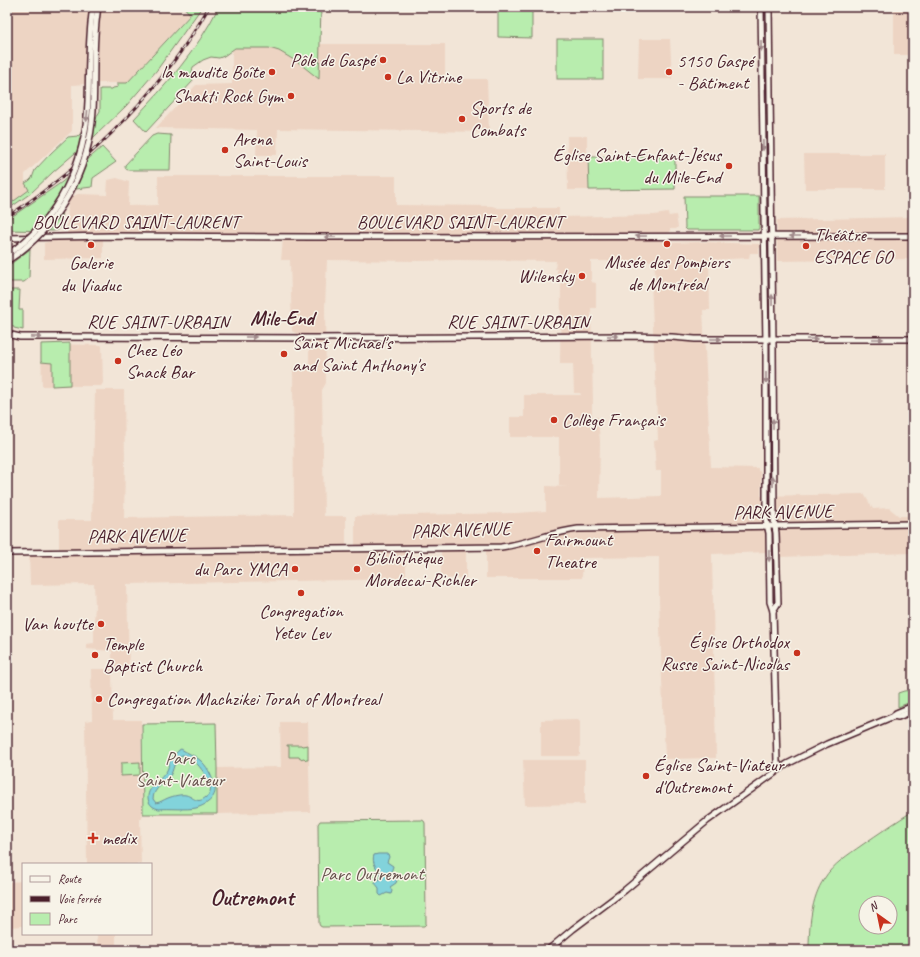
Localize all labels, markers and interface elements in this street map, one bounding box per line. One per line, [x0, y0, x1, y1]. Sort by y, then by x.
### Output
one-way arrow [758, 40, 765, 52]
place label: Pôle de Gaspé [290, 48, 378, 72]
place label: 5150 Gaspé - Bâtiment [677, 49, 756, 95]
marker: Pôle de Gaspé [378, 55, 388, 65]
place label: la maudite Boîte [161, 60, 266, 84]
place label: La Vitrine [396, 65, 463, 89]
marker: la maudite Boîte [267, 67, 277, 77]
marker: 5150 Gaspé - Bâtiment [664, 67, 674, 77]
marker: La Vitrine [383, 72, 393, 82]
place label: Shakti Rock Gym [173, 84, 285, 108]
marker: Shakti Rock Gym [286, 91, 296, 101]
place label: Sports de Combats [470, 96, 533, 142]
one-way arrow [83, 110, 90, 122]
marker: Sports de Combats [457, 114, 467, 124]
place label: Arena Saint-Louis [233, 127, 309, 173]
one-way arrow [760, 139, 766, 152]
place label: Église Saint-Enfant-Jésus du Mile-End [553, 143, 725, 189]
marker: Arena Saint-Louis [220, 145, 230, 155]
marker: Église Saint-Enfant-Jésus du Mile-End [724, 161, 734, 171]
street label: BOULEVARD SAINT-LAURENT [33, 210, 243, 234]
street label: BOULEVARD SAINT-LAURENT [357, 210, 567, 234]
place label: Théâtre ESPACE GO [814, 223, 895, 269]
one-way arrow [634, 233, 647, 239]
one-way arrow [718, 233, 731, 239]
one-way arrow [788, 233, 801, 239]
one-way arrow [323, 234, 336, 240]
marker: Musée des Pompiers de Montréal [662, 239, 672, 249]
marker: Galerie du Viaduc [86, 240, 96, 250]
marker: Théâtre ESPACE GO [801, 241, 811, 251]
place label: Musée des Pompiers de Montréal [605, 250, 731, 296]
place label: Galerie du Viaduc [60, 251, 122, 297]
place label: Wilensky [518, 264, 576, 288]
marker: Wilensky [577, 271, 587, 281]
one-way arrow [769, 293, 775, 306]
district label: Mile-End [250, 306, 318, 331]
street label: RUE SAINT-URBAIN [87, 310, 232, 334]
street label: RUE SAINT-URBAIN [447, 310, 592, 334]
place label: Saint Michael's and Saint Anthony's [292, 331, 427, 377]
one-way arrow [607, 333, 620, 339]
one-way arrow [30, 334, 43, 340]
one-way arrow [245, 334, 257, 341]
one-way arrow [710, 336, 723, 342]
one-way arrow [806, 336, 819, 342]
one-way arrow [872, 336, 885, 342]
place label: Chez Léo Snack Bar [126, 338, 196, 384]
marker: Saint Michael's and Saint Anthony's [279, 349, 289, 359]
marker: Chez Léo Snack Bar [113, 356, 123, 366]
one-way arrow [763, 372, 769, 385]
place label: Collège Français [562, 408, 667, 432]
marker: Collège Français [549, 415, 559, 425]
one-way arrow [770, 417, 776, 430]
one-way arrow [770, 474, 776, 487]
street label: PARK AVENUE [733, 499, 835, 525]
street label: PARK AVENUE [411, 516, 514, 544]
street label: PARK AVENUE [87, 523, 189, 549]
place label: Fairmount Theatre [545, 528, 614, 574]
place label: Bibliothèque Mordecai-Richler [365, 546, 478, 592]
marker: Fairmount Theatre [532, 546, 542, 556]
one-way arrow [766, 550, 772, 563]
place label: du Parc YMCA [194, 557, 288, 581]
marker: du Parc YMCA [290, 564, 300, 574]
marker: Bibliothèque Mordecai-Richler [352, 564, 362, 574]
marker: Congregation Yetev Lev [296, 588, 306, 598]
place label: Congregation Yetev Lev [259, 599, 344, 645]
place label: Van houtte [22, 612, 95, 636]
marker: Van houtte [96, 619, 106, 629]
place label: Église Orthodox Russe Saint-Nicolas [661, 630, 791, 676]
place label: Temple Baptist Church [103, 632, 204, 678]
marker: Église Orthodox Russe Saint-Nicolas [792, 648, 802, 658]
marker: Temple Baptist Church [90, 650, 100, 660]
place label: Congregation Machzikei Torah of Montreal [107, 687, 384, 711]
marker: Congregation Machzikei Torah of Montreal [94, 694, 104, 704]
park label: Parc Saint-Viateur [136, 746, 226, 792]
place label: Église Saint-Viateur d'Outremont [654, 753, 785, 799]
marker: Église Saint-Viateur d'Outremont [641, 771, 651, 781]
place label: medix [102, 826, 138, 850]
marker: medix [87, 832, 99, 844]
park label: Parc Outremont [320, 862, 425, 886]
legend [22, 863, 152, 935]
text: Route [58, 871, 82, 887]
district label: Outremont [210, 883, 296, 912]
text: Voie ferrée [58, 891, 102, 907]
north arrow [858, 895, 898, 935]
text: N [866, 898, 881, 914]
text: Parc [58, 911, 78, 927]

